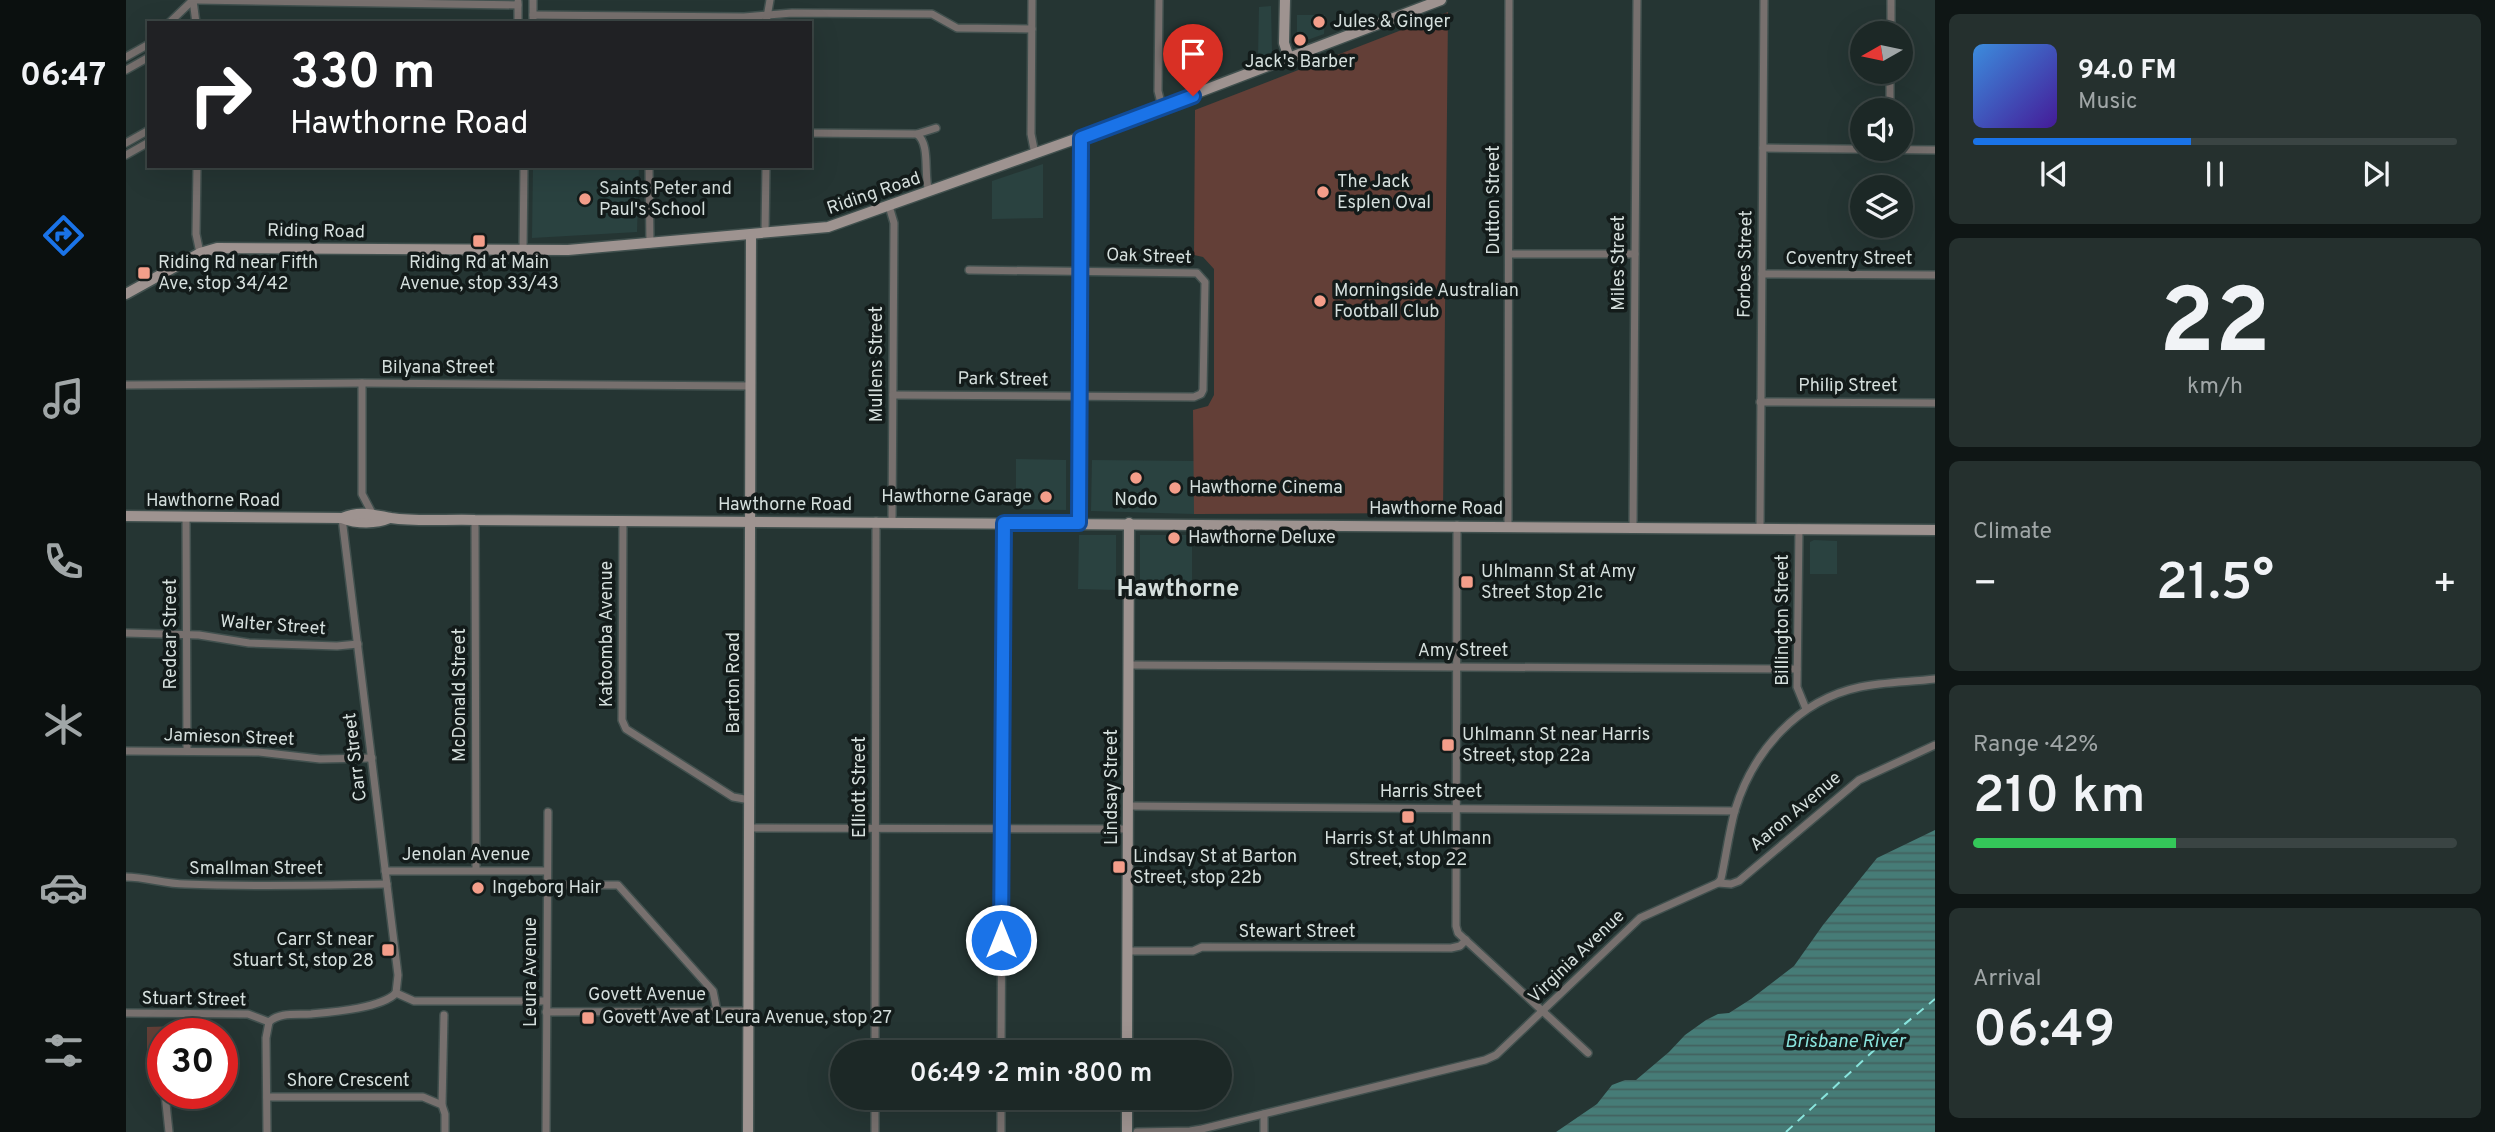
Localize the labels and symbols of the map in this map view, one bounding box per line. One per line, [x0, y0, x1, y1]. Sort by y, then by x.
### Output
place label: Jules & Ginger [1333, 11, 1451, 34]
marker: Jules & Ginger [1311, 14, 1327, 30]
north arrow [1850, 21, 1913, 84]
pin [1163, 24, 1223, 96]
marker: Jack's Barber [1292, 32, 1308, 48]
place label: Jack's Barber [1245, 51, 1355, 74]
street label: Dutton Street [1483, 145, 1506, 255]
street label: Riding Road [824, 167, 924, 221]
place label: The Jack Esplen Oval [1337, 171, 1431, 215]
place label: Saints Peter and Paul's School [599, 178, 732, 222]
marker: The Jack Esplen Oval [1315, 184, 1331, 200]
marker: Saints Peter and Paul's School [577, 191, 593, 207]
street label: Forbes Street [1734, 210, 1758, 318]
street label: Miles Street [1608, 215, 1631, 311]
street label: Riding Road [267, 220, 365, 244]
marker: Riding Rd at Main Avenue, stop 33/43 [471, 233, 487, 249]
street label: Oak Street [1106, 244, 1192, 270]
street label: Coventry Street [1785, 248, 1913, 271]
place label: Riding Rd near Fifth Ave, stop 34/42 [158, 252, 318, 296]
place label: Riding Rd at Main Avenue, stop 33/43 [399, 252, 559, 296]
marker: Riding Rd near Fifth Ave, stop 34/42 [136, 265, 152, 281]
place label: Morningside Australian Football Club [1334, 280, 1519, 324]
marker: Morningside Australian Football Club [1312, 293, 1328, 309]
street label: Mullens Street [866, 306, 889, 422]
street label: Bilyana Street [381, 357, 495, 380]
street label: Park Street [957, 368, 1049, 392]
street label: Philip Street [1798, 375, 1898, 398]
marker: Nodo [1128, 470, 1144, 486]
place label: Hawthorne Cinema [1189, 477, 1343, 500]
marker: Hawthorne Cinema [1167, 480, 1183, 496]
place label: Hawthorne Garage [881, 486, 1032, 509]
marker: Hawthorne Garage [1038, 489, 1054, 505]
place label: Nodo [1114, 489, 1158, 512]
street label: Hawthorne Road [146, 490, 280, 513]
street label: Hawthorne Road [718, 494, 852, 517]
street label: Hawthorne Road [1369, 498, 1503, 521]
place label: Hawthorne Deluxe [1188, 527, 1336, 550]
marker: Hawthorne Deluxe [1166, 530, 1182, 546]
street label: Billington Street [1772, 554, 1795, 686]
street label: Katoomba Avenue [596, 561, 619, 707]
place label: Uhlmann St at Amy Street Stop 21c [1481, 561, 1636, 605]
marker: Uhlmann St at Amy Street Stop 21c [1459, 574, 1475, 590]
district label: Hawthorne [1117, 575, 1239, 605]
street label: Redcar Street [160, 579, 183, 689]
street label: Walter Street [219, 611, 327, 641]
street label: McDonald Street [449, 628, 472, 762]
street label: Barton Road [723, 632, 746, 734]
street label: Amy Street [1418, 640, 1508, 663]
street label: Carr Street [339, 711, 373, 803]
street label: Jamieson Street [163, 724, 295, 752]
place label: Uhlmann St near Harris Street, stop 22a [1462, 724, 1650, 768]
street label: Lindsay Street [1101, 729, 1124, 845]
street label: Elliott Street [849, 736, 872, 838]
marker: Uhlmann St near Harris Street, stop 22a [1440, 737, 1456, 753]
street label: Aaron Avenue [1746, 767, 1846, 857]
street label: Harris Street [1380, 781, 1482, 804]
marker: Harris St at Uhlmann Street, stop 22 [1400, 809, 1416, 825]
place label: Harris St at Uhlmann Street, stop 22 [1324, 828, 1492, 872]
street label: Jenolan Avenue [402, 844, 530, 867]
place label: Lindsay St at Barton Street, stop 22b [1133, 846, 1297, 890]
street label: Smallman Street [189, 858, 323, 881]
marker: Lindsay St at Barton Street, stop 22b [1111, 859, 1127, 875]
place label: Ingeborg Hair [492, 877, 602, 900]
marker: Ingeborg Hair [470, 880, 486, 896]
position arrow [964, 903, 1038, 977]
street label: Virginia Avenue [1524, 905, 1630, 1009]
street label: Leura Avenue [520, 917, 543, 1027]
street label: Stewart Street [1239, 921, 1355, 944]
place label: Carr St near Stuart St, stop 28 [232, 929, 374, 973]
marker: Carr St near Stuart St, stop 28 [380, 942, 396, 958]
street label: Govett Avenue [588, 984, 706, 1007]
street label: Stuart Street [141, 988, 247, 1012]
place label: Govett Ave at Leura Avenue, stop 27 [602, 1007, 892, 1030]
marker: Govett Ave at Leura Avenue, stop 27 [580, 1010, 596, 1026]
speed limit sign: 30 [147, 1018, 238, 1109]
water label: Brisbane River [1785, 1030, 1907, 1054]
street label: Shore Crescent [286, 1070, 410, 1093]

